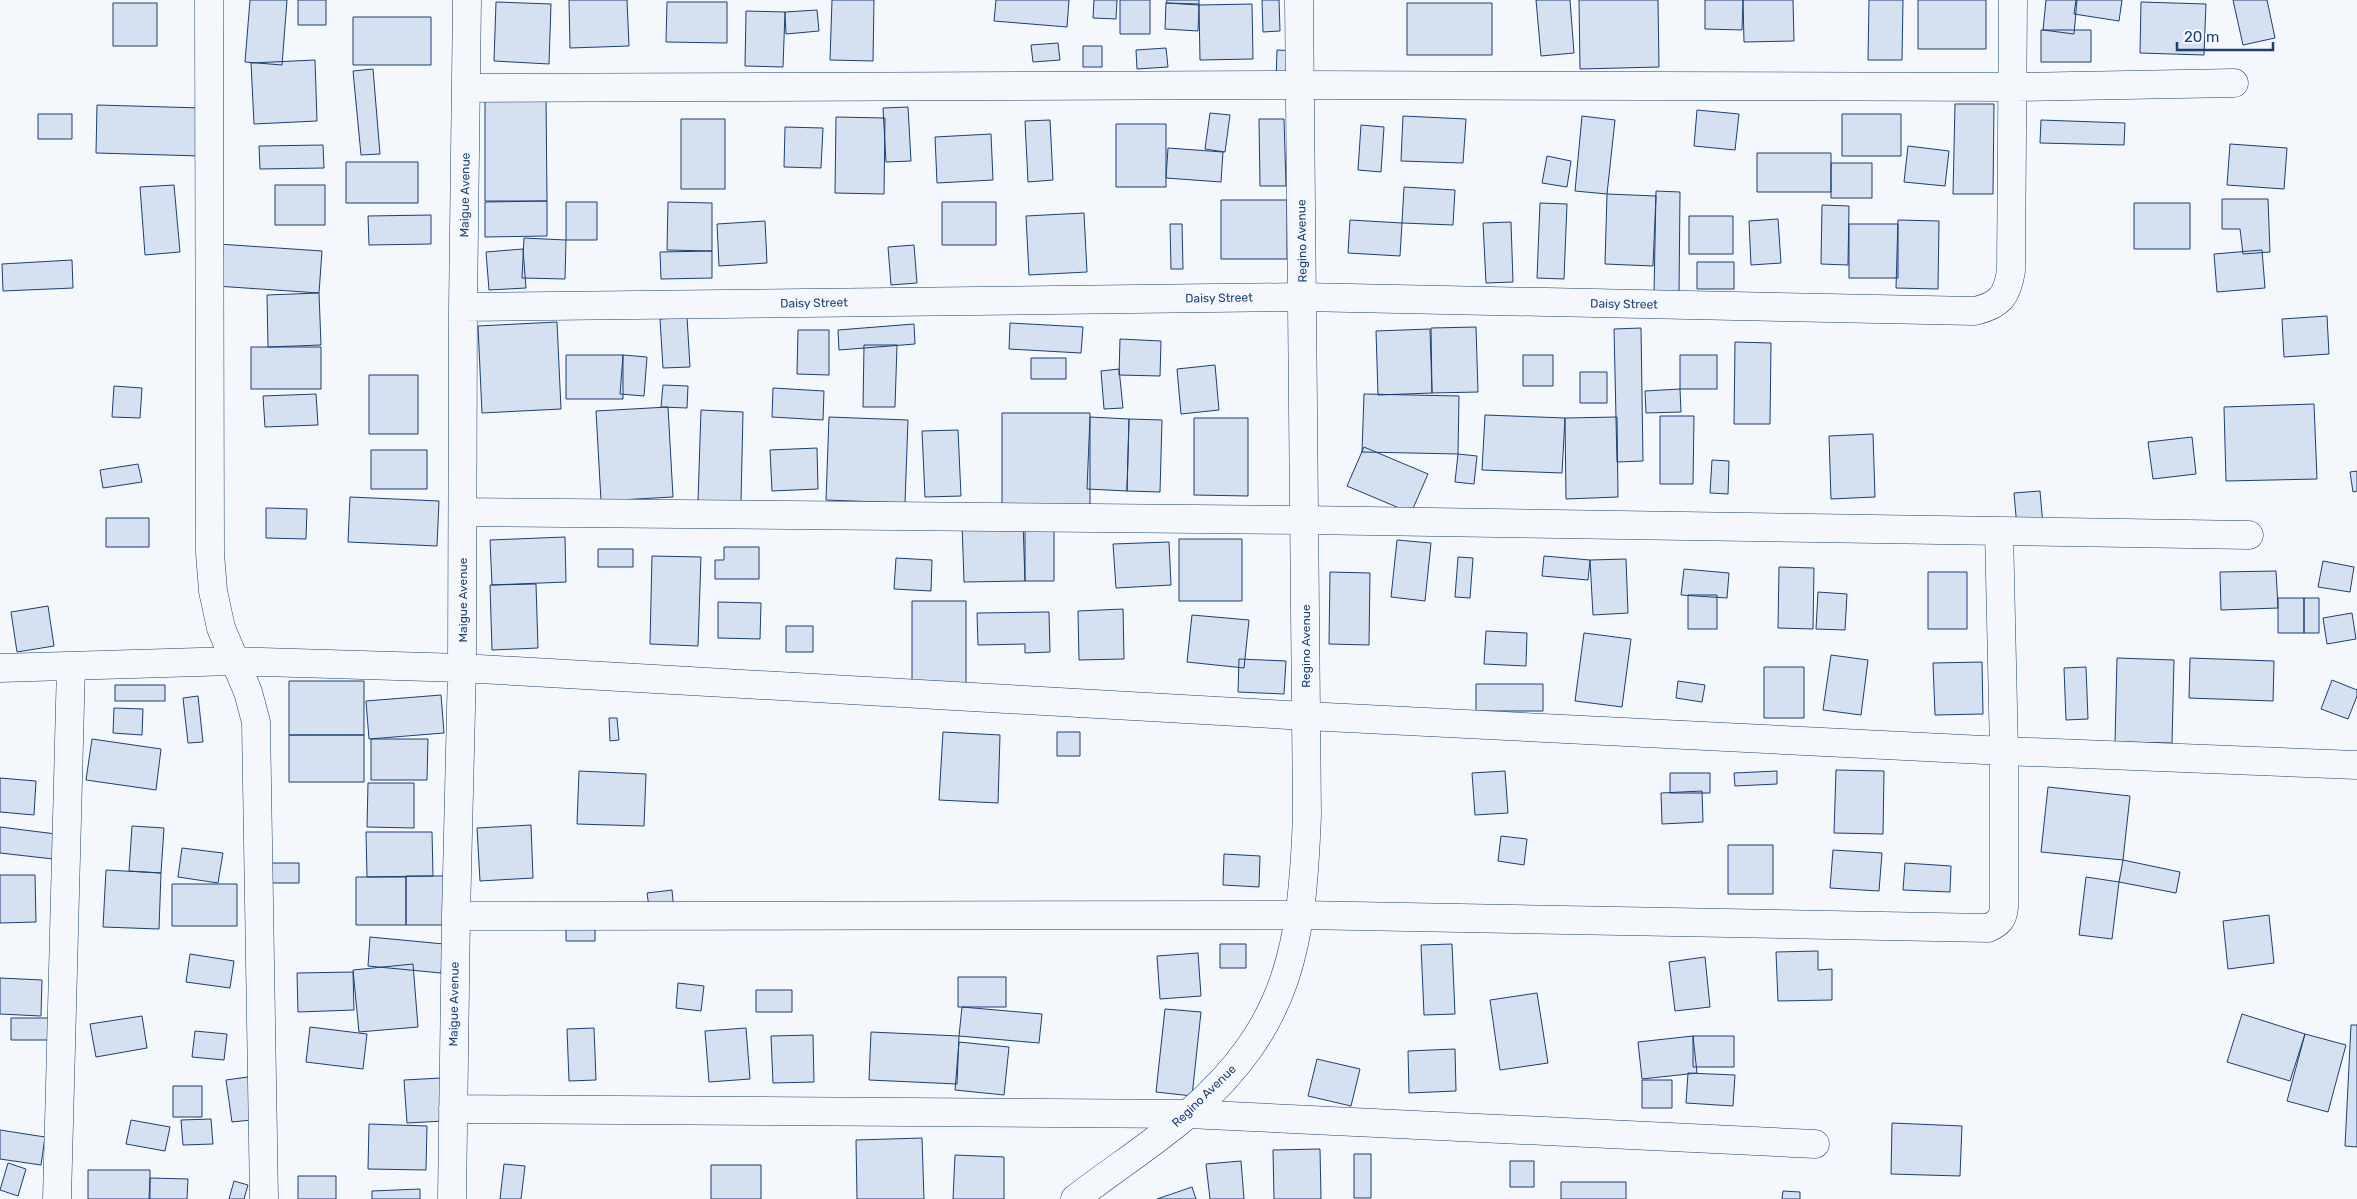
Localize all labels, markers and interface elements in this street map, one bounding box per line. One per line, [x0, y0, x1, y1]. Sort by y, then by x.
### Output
scale bar [2177, 20, 2273, 52]
text: 20 m [2184, 28, 2219, 46]
street label: Maigue Avenue [457, 152, 473, 238]
street label: Regino Avenue [1294, 199, 1310, 283]
street label: Daisy Street [1185, 290, 1253, 306]
street label: Daisy Street [780, 295, 848, 311]
street label: Daisy Street [1590, 296, 1658, 312]
street label: Maigue Avenue [456, 557, 470, 642]
street label: Regino Avenue [1299, 604, 1313, 688]
street label: Maigue Avenue [446, 961, 462, 1047]
street label: Regino Avenue [1169, 1062, 1239, 1130]

